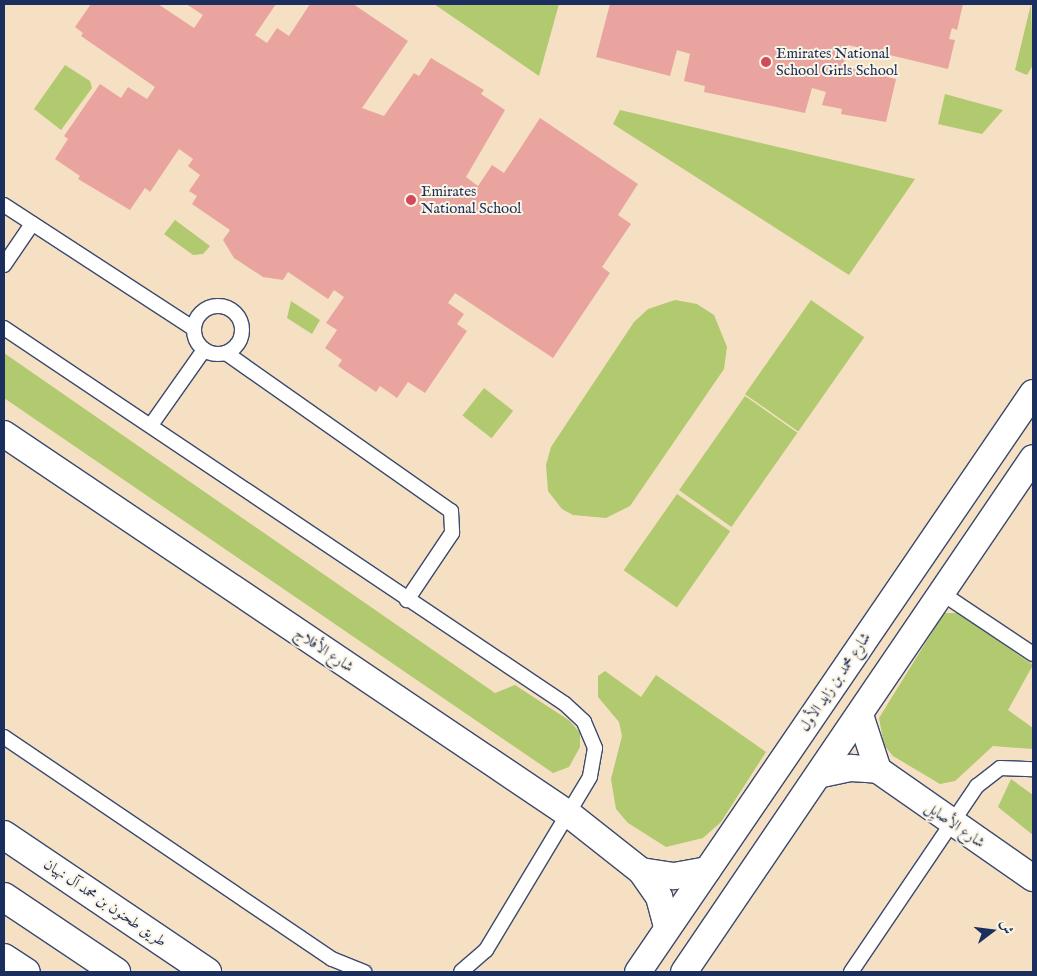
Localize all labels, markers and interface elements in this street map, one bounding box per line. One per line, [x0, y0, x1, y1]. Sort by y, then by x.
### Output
place label: Emirates National School Girls School [776, 44, 898, 79]
marker: Emirates National School Girls School [760, 56, 772, 68]
place label: Emirates National School [421, 182, 521, 217]
marker: Emirates National School [405, 194, 417, 206]
street label: شارع الأفلاج [291, 624, 357, 676]
street label: شارع محمد بن زايد الأول [795, 629, 875, 735]
street label: شارع الأصايِل [922, 798, 988, 852]
street label: طريق طحنون بن محمد آل نهيان [40, 855, 170, 951]
north arrow [967, 906, 1017, 956]
text: ش [996, 918, 1017, 936]

